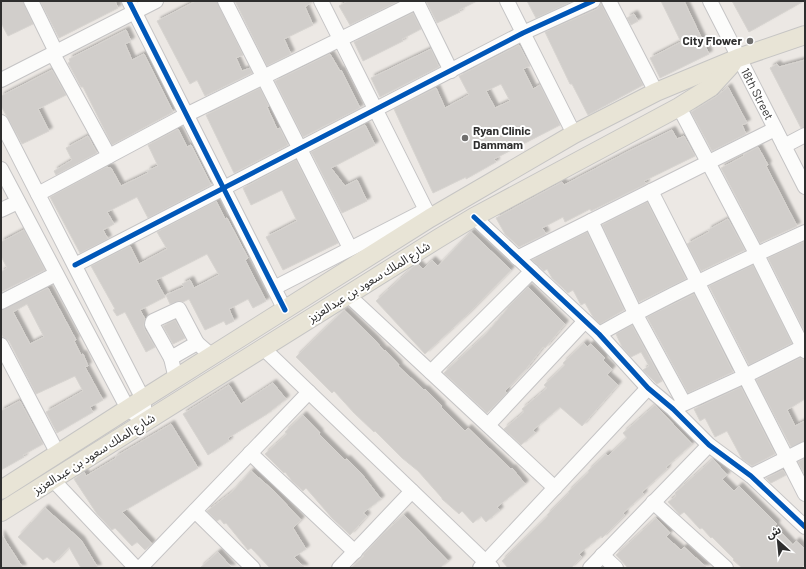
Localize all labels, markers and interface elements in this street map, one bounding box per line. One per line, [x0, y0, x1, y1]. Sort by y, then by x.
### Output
place label: City Flower [682, 33, 742, 47]
marker: City Flower [745, 36, 755, 46]
street label: 18th Street [739, 65, 777, 122]
place label: Ryan Clinic Dammam [473, 123, 531, 151]
marker: Ryan Clinic Dammam [460, 133, 470, 143]
street label: شارع الملك سعود بن عبدالعزيز [304, 238, 434, 328]
street label: شارع الملك سعود بن عبدالعزيز [29, 410, 159, 500]
north arrow [758, 521, 798, 561]
text: ش [764, 522, 783, 542]

